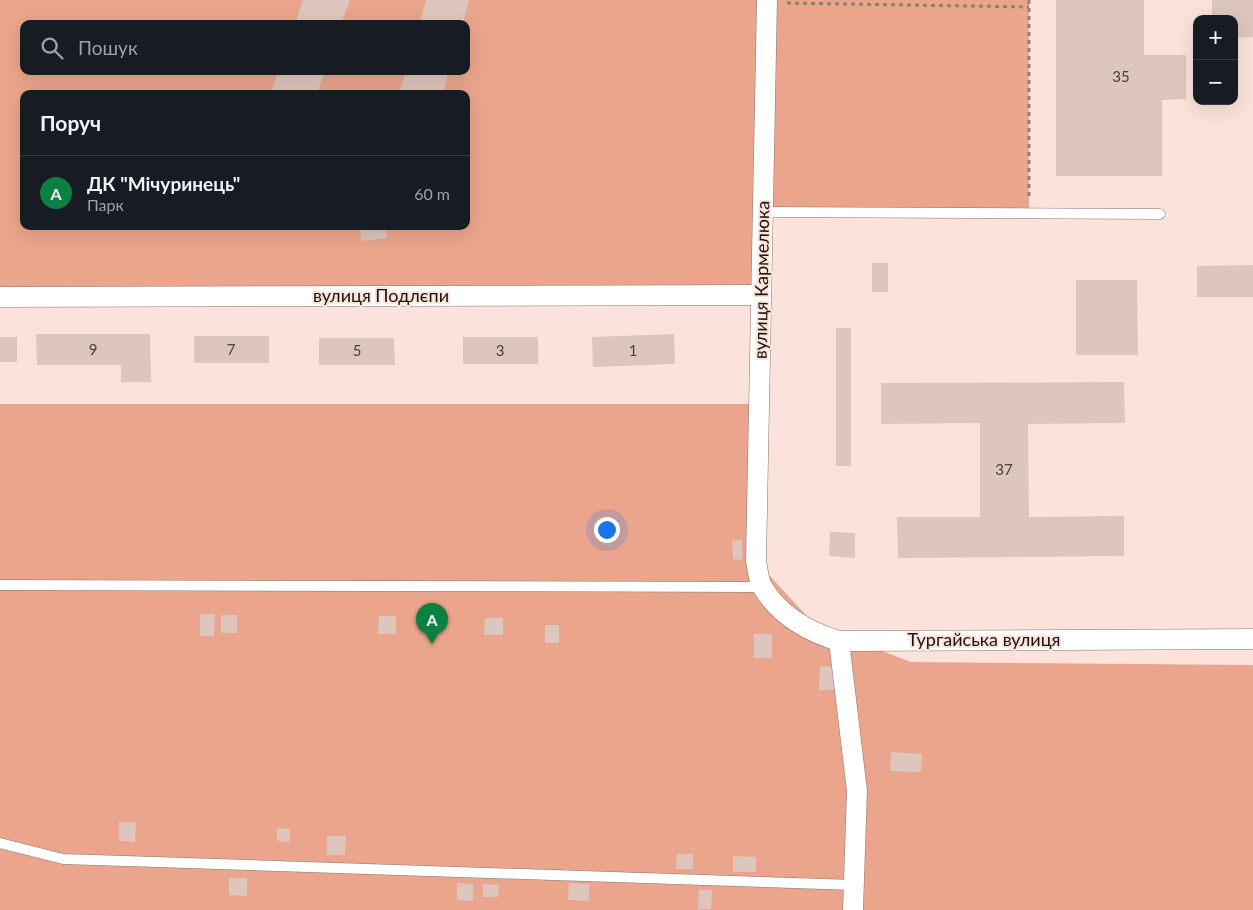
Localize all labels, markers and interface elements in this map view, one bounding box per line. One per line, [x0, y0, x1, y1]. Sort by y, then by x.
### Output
map controls [1193, 15, 1238, 105]
button: + [1193, 15, 1238, 60]
search box [20, 20, 470, 75]
icon: search [38, 34, 66, 62]
text: Пошук [78, 36, 138, 59]
button: − [1193, 60, 1238, 105]
house number: 35 [1112, 67, 1130, 85]
text: Поруч [40, 110, 101, 135]
text: ДК "Мічуринець" [87, 172, 240, 195]
text: A [50, 184, 62, 203]
text: 60 m [414, 184, 450, 203]
text: Парк [87, 195, 124, 214]
street label: вулиця Кармелюка [749, 201, 773, 359]
street label: вулиця Подлєпи [313, 284, 449, 306]
house number: 9 [89, 340, 97, 358]
house number: 7 [227, 340, 236, 358]
house number: 5 [353, 341, 361, 359]
house number: 3 [496, 341, 504, 359]
house number: 1 [629, 341, 637, 359]
house number: 37 [995, 460, 1013, 478]
your location [594, 517, 620, 543]
pin: A [416, 603, 448, 644]
street label: Тургайська вулиця [908, 628, 1060, 650]

